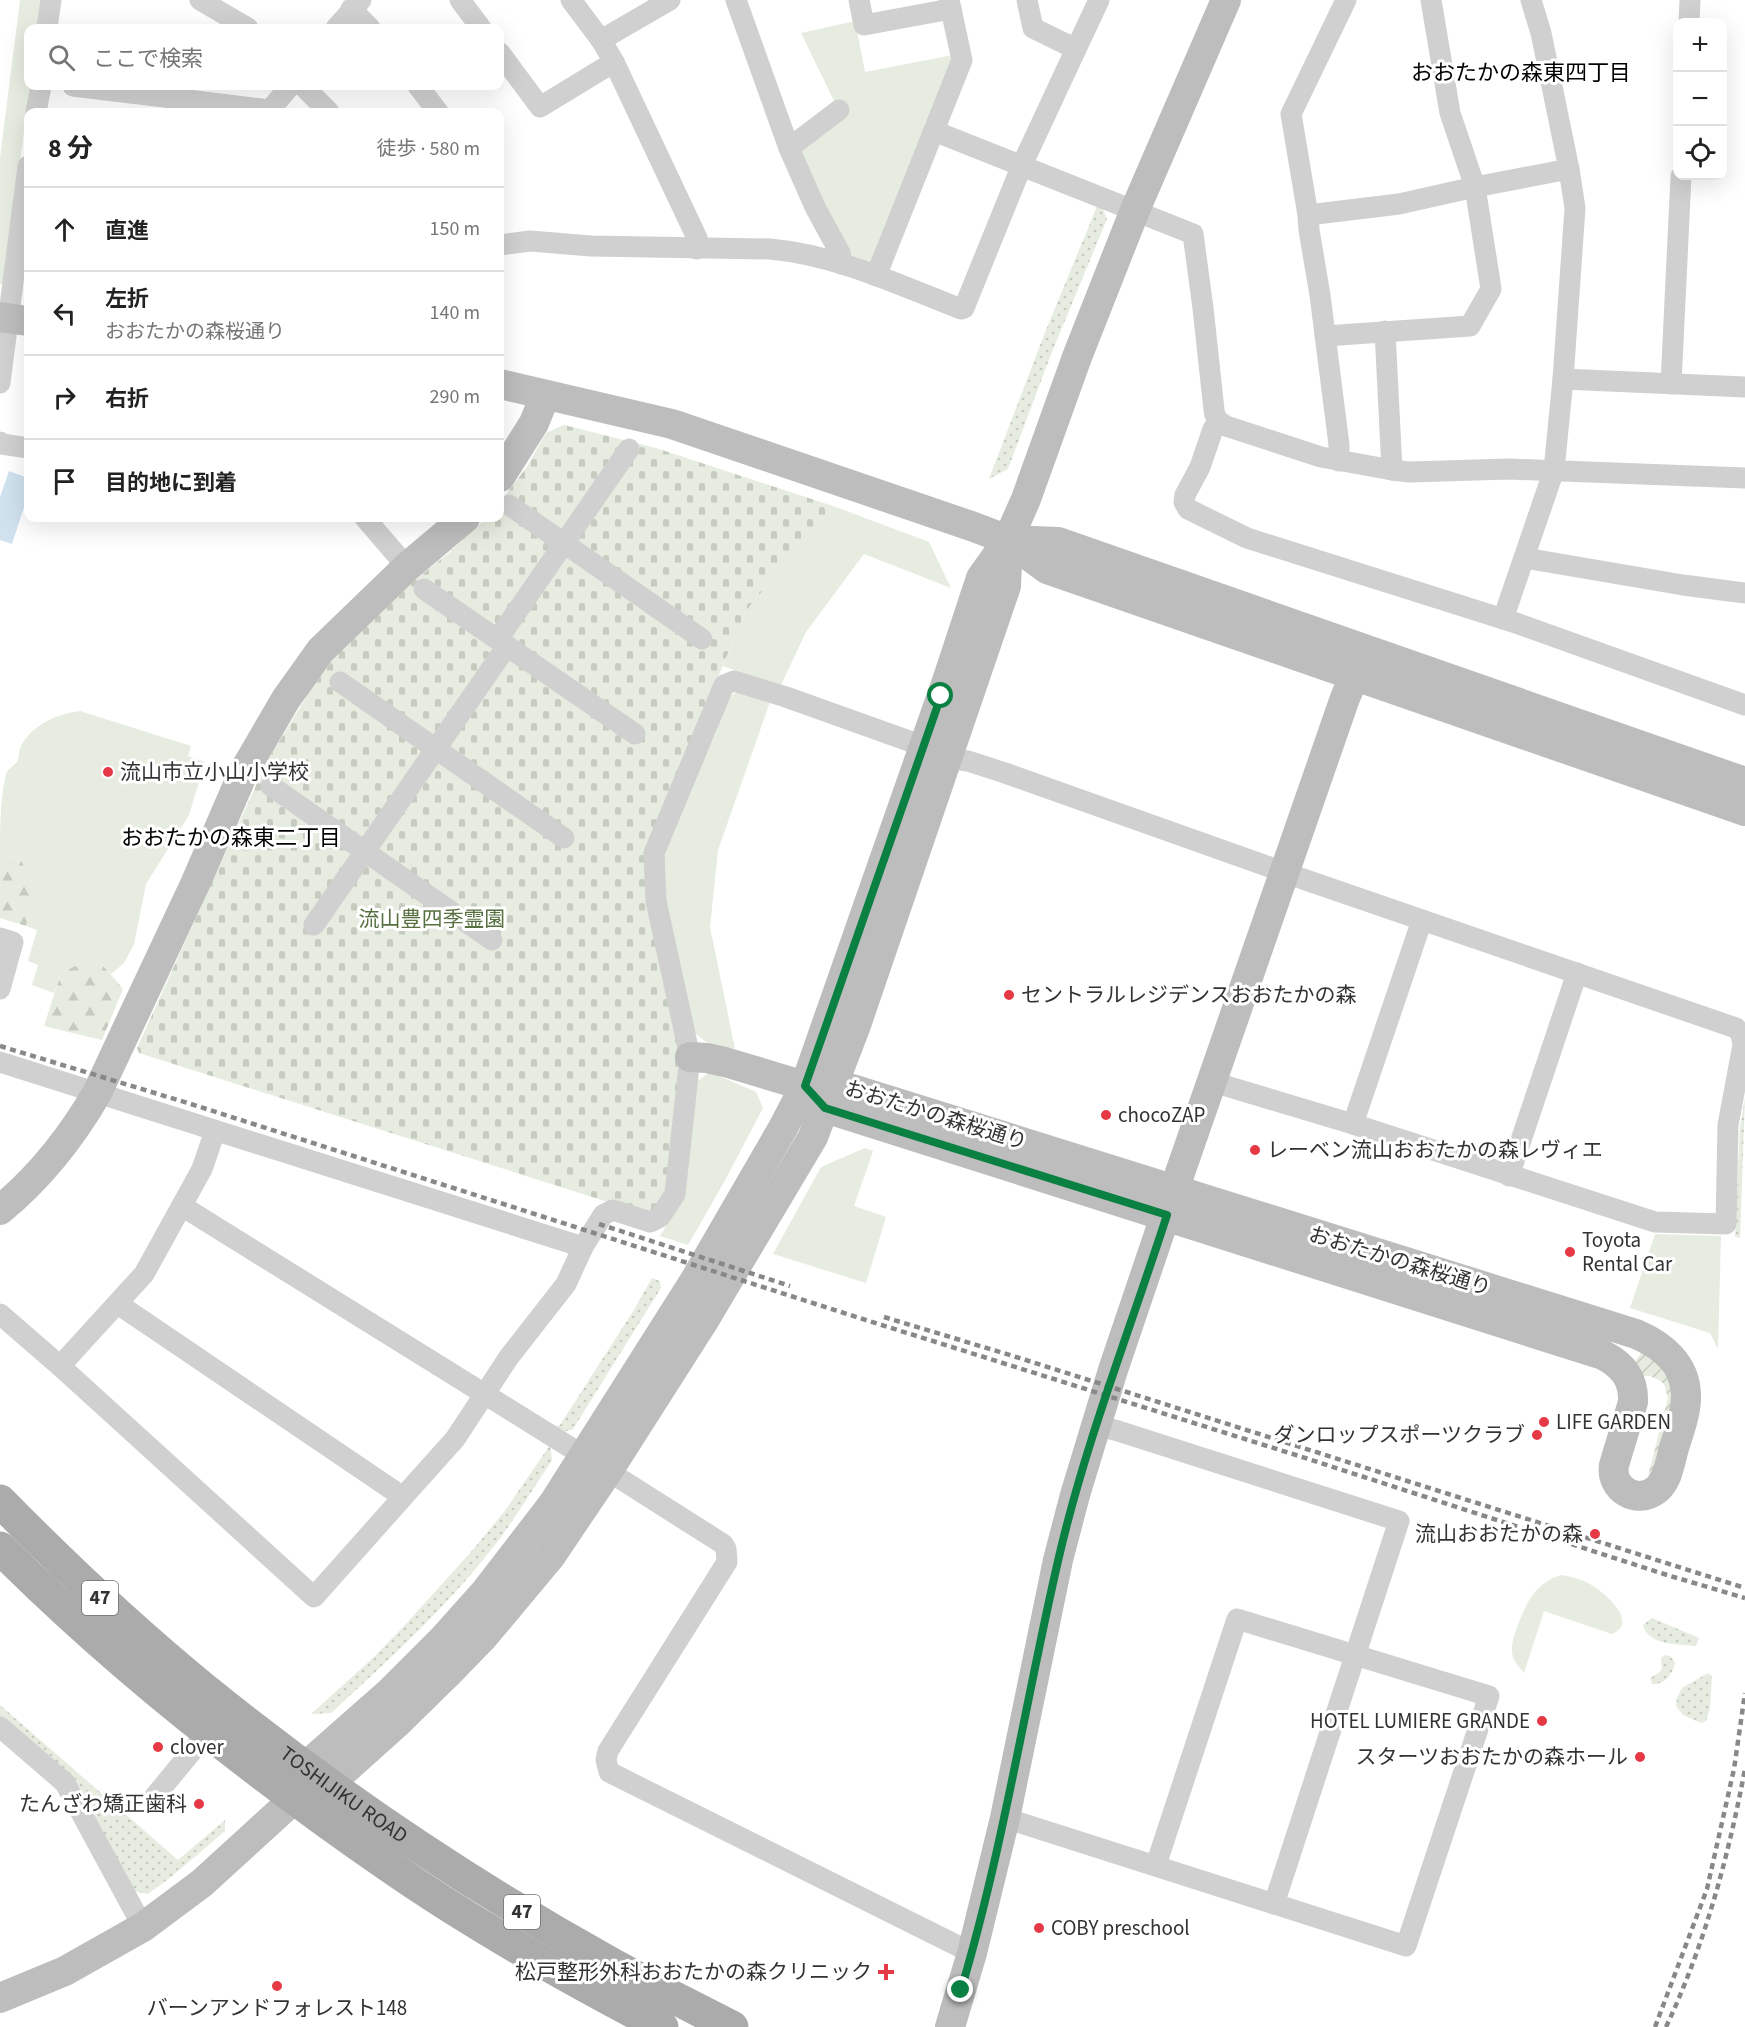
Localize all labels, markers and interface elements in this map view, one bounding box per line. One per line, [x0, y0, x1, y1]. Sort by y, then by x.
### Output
map controls [1673, 18, 1727, 180]
button: + [1673, 18, 1727, 72]
search box [24, 24, 504, 90]
icon: search [45, 41, 78, 74]
text: ここで検索 [93, 43, 203, 75]
district label: おおたかの森東四丁目 [1411, 57, 1631, 89]
button: − [1673, 72, 1727, 126]
button: locate [1673, 126, 1727, 180]
text: 8 分 [48, 130, 93, 167]
text: 徒歩 · 580 m [377, 135, 480, 163]
icon: ahead [48, 213, 81, 246]
text: 直進 [105, 215, 149, 247]
text: 150 m [430, 215, 480, 243]
text: 左折 [105, 283, 149, 315]
icon: left [48, 297, 81, 330]
text: 140 m [430, 299, 480, 327]
text: おおたかの森桜通り [105, 318, 285, 346]
icon: right [48, 381, 81, 414]
text: 右折 [105, 383, 149, 415]
text: 290 m [430, 383, 480, 411]
icon: arrive [48, 465, 81, 498]
text: 目的地に到着 [105, 467, 237, 499]
route start [927, 682, 953, 708]
place label: 流山市立小山小学校 [120, 757, 309, 787]
marker: 流山市立小山小学校 [101, 765, 115, 779]
district label: おおたかの森東二丁目 [121, 822, 341, 854]
park label: 流山豊四季霊園 [359, 904, 506, 934]
place label: セントラルレジデンスおおたかの森 [1021, 980, 1357, 1010]
marker: セントラルレジデンスおおたかの森 [1002, 988, 1016, 1002]
street label: おおたかの森桜通り [841, 1073, 1031, 1157]
place label: chocoZAP [1118, 1100, 1205, 1130]
marker: chocoZAP [1099, 1108, 1113, 1122]
place label: レーベン流山おおたかの森レヴィエ [1267, 1135, 1603, 1165]
marker: レーベン流山おおたかの森レヴィエ [1248, 1143, 1262, 1157]
street label: おおたかの森桜通り [1305, 1219, 1495, 1303]
place label: Toyota Rental Car [1582, 1225, 1673, 1279]
marker: Toyota Rental Car [1563, 1245, 1577, 1259]
place label: LIFE GARDEN [1556, 1407, 1671, 1437]
marker: LIFE GARDEN [1537, 1415, 1551, 1429]
place label: ダンロップスポーツクラブ [1273, 1420, 1525, 1450]
marker: ダンロップスポーツクラブ [1530, 1428, 1544, 1442]
place label: 流山おおたかの森 [1415, 1519, 1583, 1549]
marker: 流山おおたかの森 [1588, 1527, 1602, 1541]
road number: 47 [82, 1581, 118, 1615]
place label: HOTEL LUMIERE GRANDE [1310, 1706, 1530, 1736]
marker: HOTEL LUMIERE GRANDE [1535, 1714, 1549, 1728]
place label: clover [170, 1732, 224, 1762]
street label: TOSHIJIKU ROAD [274, 1739, 414, 1850]
marker: clover [151, 1740, 165, 1754]
place label: スターツおおたかの森ホール [1355, 1742, 1628, 1772]
marker: スターツおおたかの森ホール [1633, 1750, 1647, 1764]
place label: たんざわ矯正歯科 [19, 1789, 187, 1819]
marker: たんざわ矯正歯科 [192, 1797, 206, 1811]
road number: 47 [504, 1895, 540, 1929]
place label: COBY preschool [1051, 1913, 1190, 1943]
marker: COBY preschool [1032, 1921, 1046, 1935]
place label: 松戸整形外科おおたかの森クリニック [515, 1957, 872, 1987]
marker: 松戸整形外科おおたかの森クリニック [877, 1963, 895, 1981]
route end [947, 1976, 973, 2002]
marker: バーンアンドフォレスト148 [270, 1979, 284, 1993]
place label: バーンアンドフォレスト148 [147, 1993, 407, 2023]

